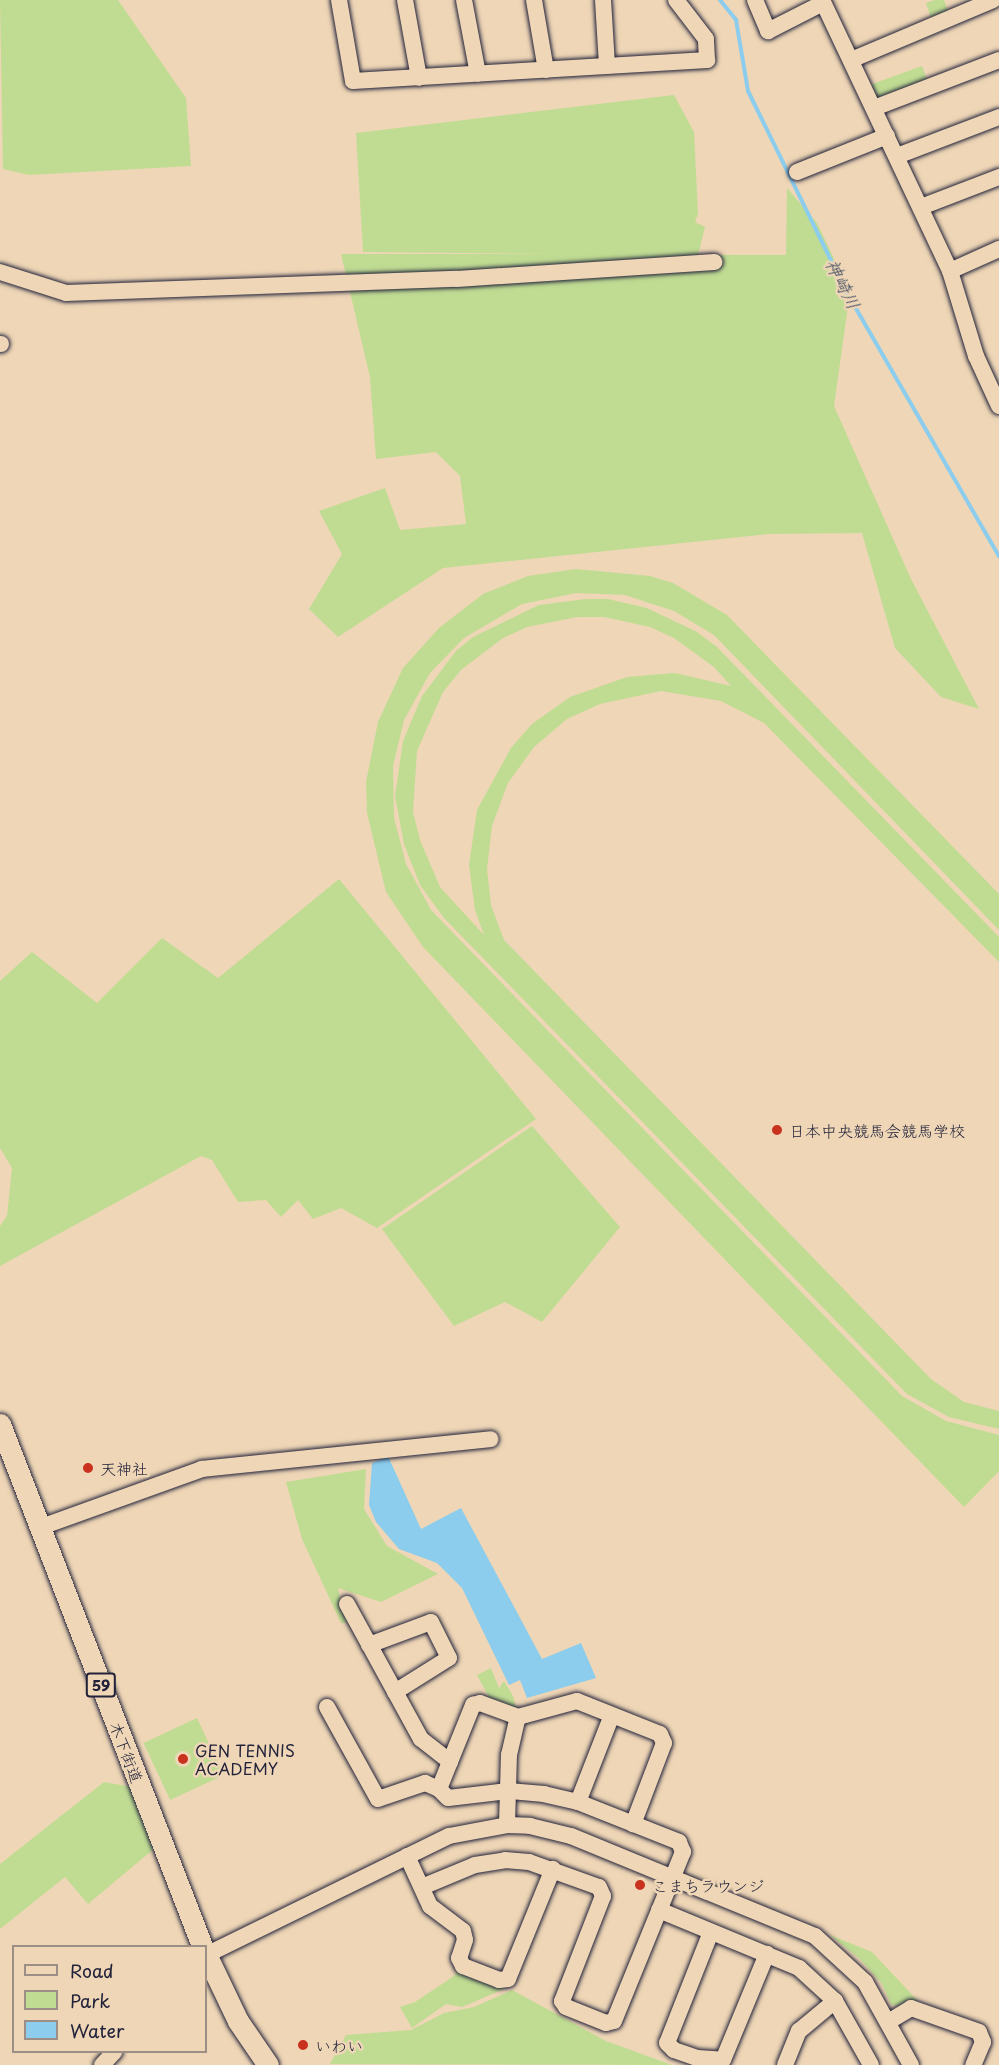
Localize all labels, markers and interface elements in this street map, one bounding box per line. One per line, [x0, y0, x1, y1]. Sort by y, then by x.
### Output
water label: 神崎川 [821, 255, 865, 313]
place label: 日本中央競馬会競馬学校 [789, 1120, 965, 1140]
marker: 日本中央競馬会競馬学校 [770, 1123, 784, 1137]
place label: 天神社 [100, 1458, 148, 1478]
marker: 天神社 [81, 1461, 95, 1475]
road number: 59 [84, 1673, 118, 1697]
street label: 木下街道 [107, 1719, 147, 1785]
place label: GEN TENNIS ACADEMY [195, 1740, 297, 1778]
marker: GEN TENNIS ACADEMY [176, 1752, 190, 1766]
place label: こまちラウンジ [652, 1875, 764, 1895]
marker: こまちラウンジ [633, 1878, 647, 1892]
legend [12, 1945, 207, 2053]
text: Road [70, 1957, 114, 1984]
text: Park [70, 1987, 110, 2014]
text: Water [70, 2017, 124, 2044]
place label: いわい [315, 2035, 363, 2055]
marker: いわい [296, 2038, 310, 2052]

